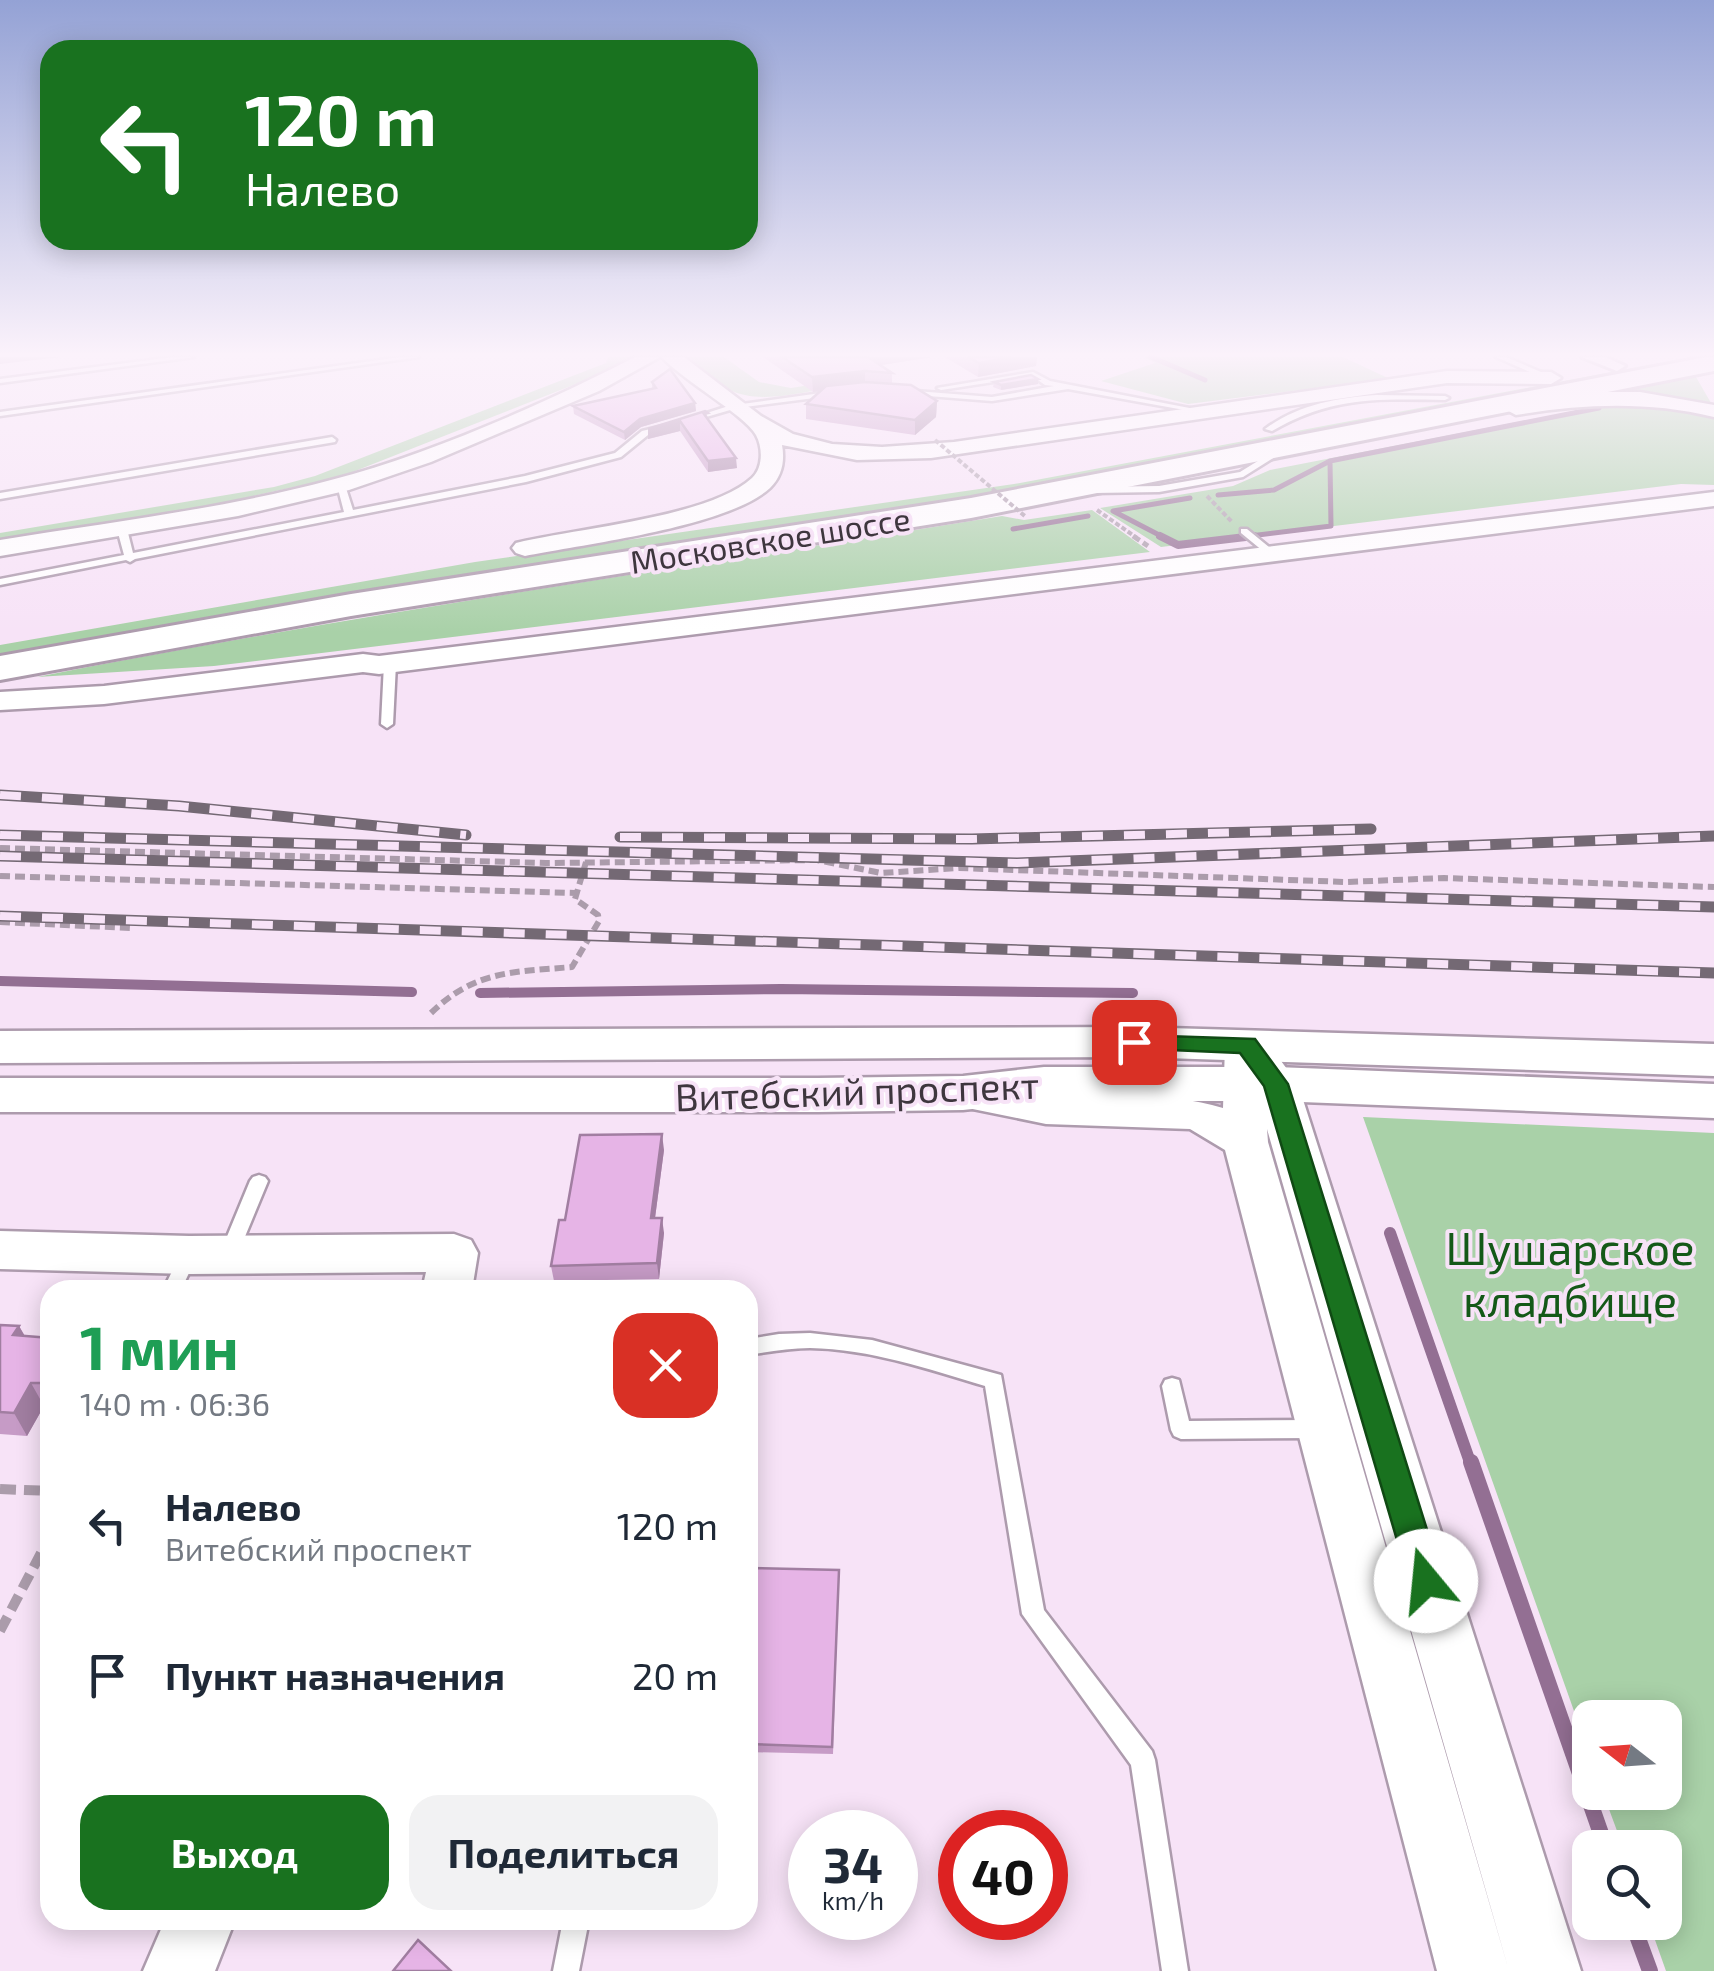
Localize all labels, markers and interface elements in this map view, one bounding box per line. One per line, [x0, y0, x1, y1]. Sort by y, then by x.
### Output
text: 120 m [245, 76, 437, 160]
icon: left [80, 80, 210, 210]
text: Налево [245, 161, 400, 215]
street label: Московское шоссе [627, 498, 913, 580]
pin [1092, 1000, 1177, 1085]
icon: arrive [1107, 1015, 1162, 1070]
street label: Витебский проспект [674, 1061, 1040, 1119]
park label: Шушарское кладбище [1445, 1220, 1695, 1326]
text: 1 мин [80, 1310, 239, 1382]
button: close [613, 1313, 718, 1418]
text: 140 m · 06:36 [80, 1384, 270, 1422]
text: Налево [165, 1483, 301, 1529]
icon: left [80, 1498, 135, 1553]
text: 120 m [617, 1502, 718, 1548]
text: Витебский проспект [165, 1529, 472, 1567]
position arrow [1374, 1529, 1478, 1633]
icon: arrive [80, 1648, 135, 1703]
text: Пункт назначения [165, 1652, 505, 1698]
text: 20 m [632, 1652, 718, 1698]
north arrow [1572, 1700, 1682, 1810]
map controls [1572, 1700, 1682, 1940]
button: Выход [80, 1795, 389, 1910]
button: Поделиться [409, 1795, 718, 1910]
speed limit sign: 40 [938, 1810, 1068, 1940]
button: search [1572, 1830, 1682, 1940]
text: 34 [823, 1833, 883, 1893]
text: km/h [822, 1885, 884, 1915]

